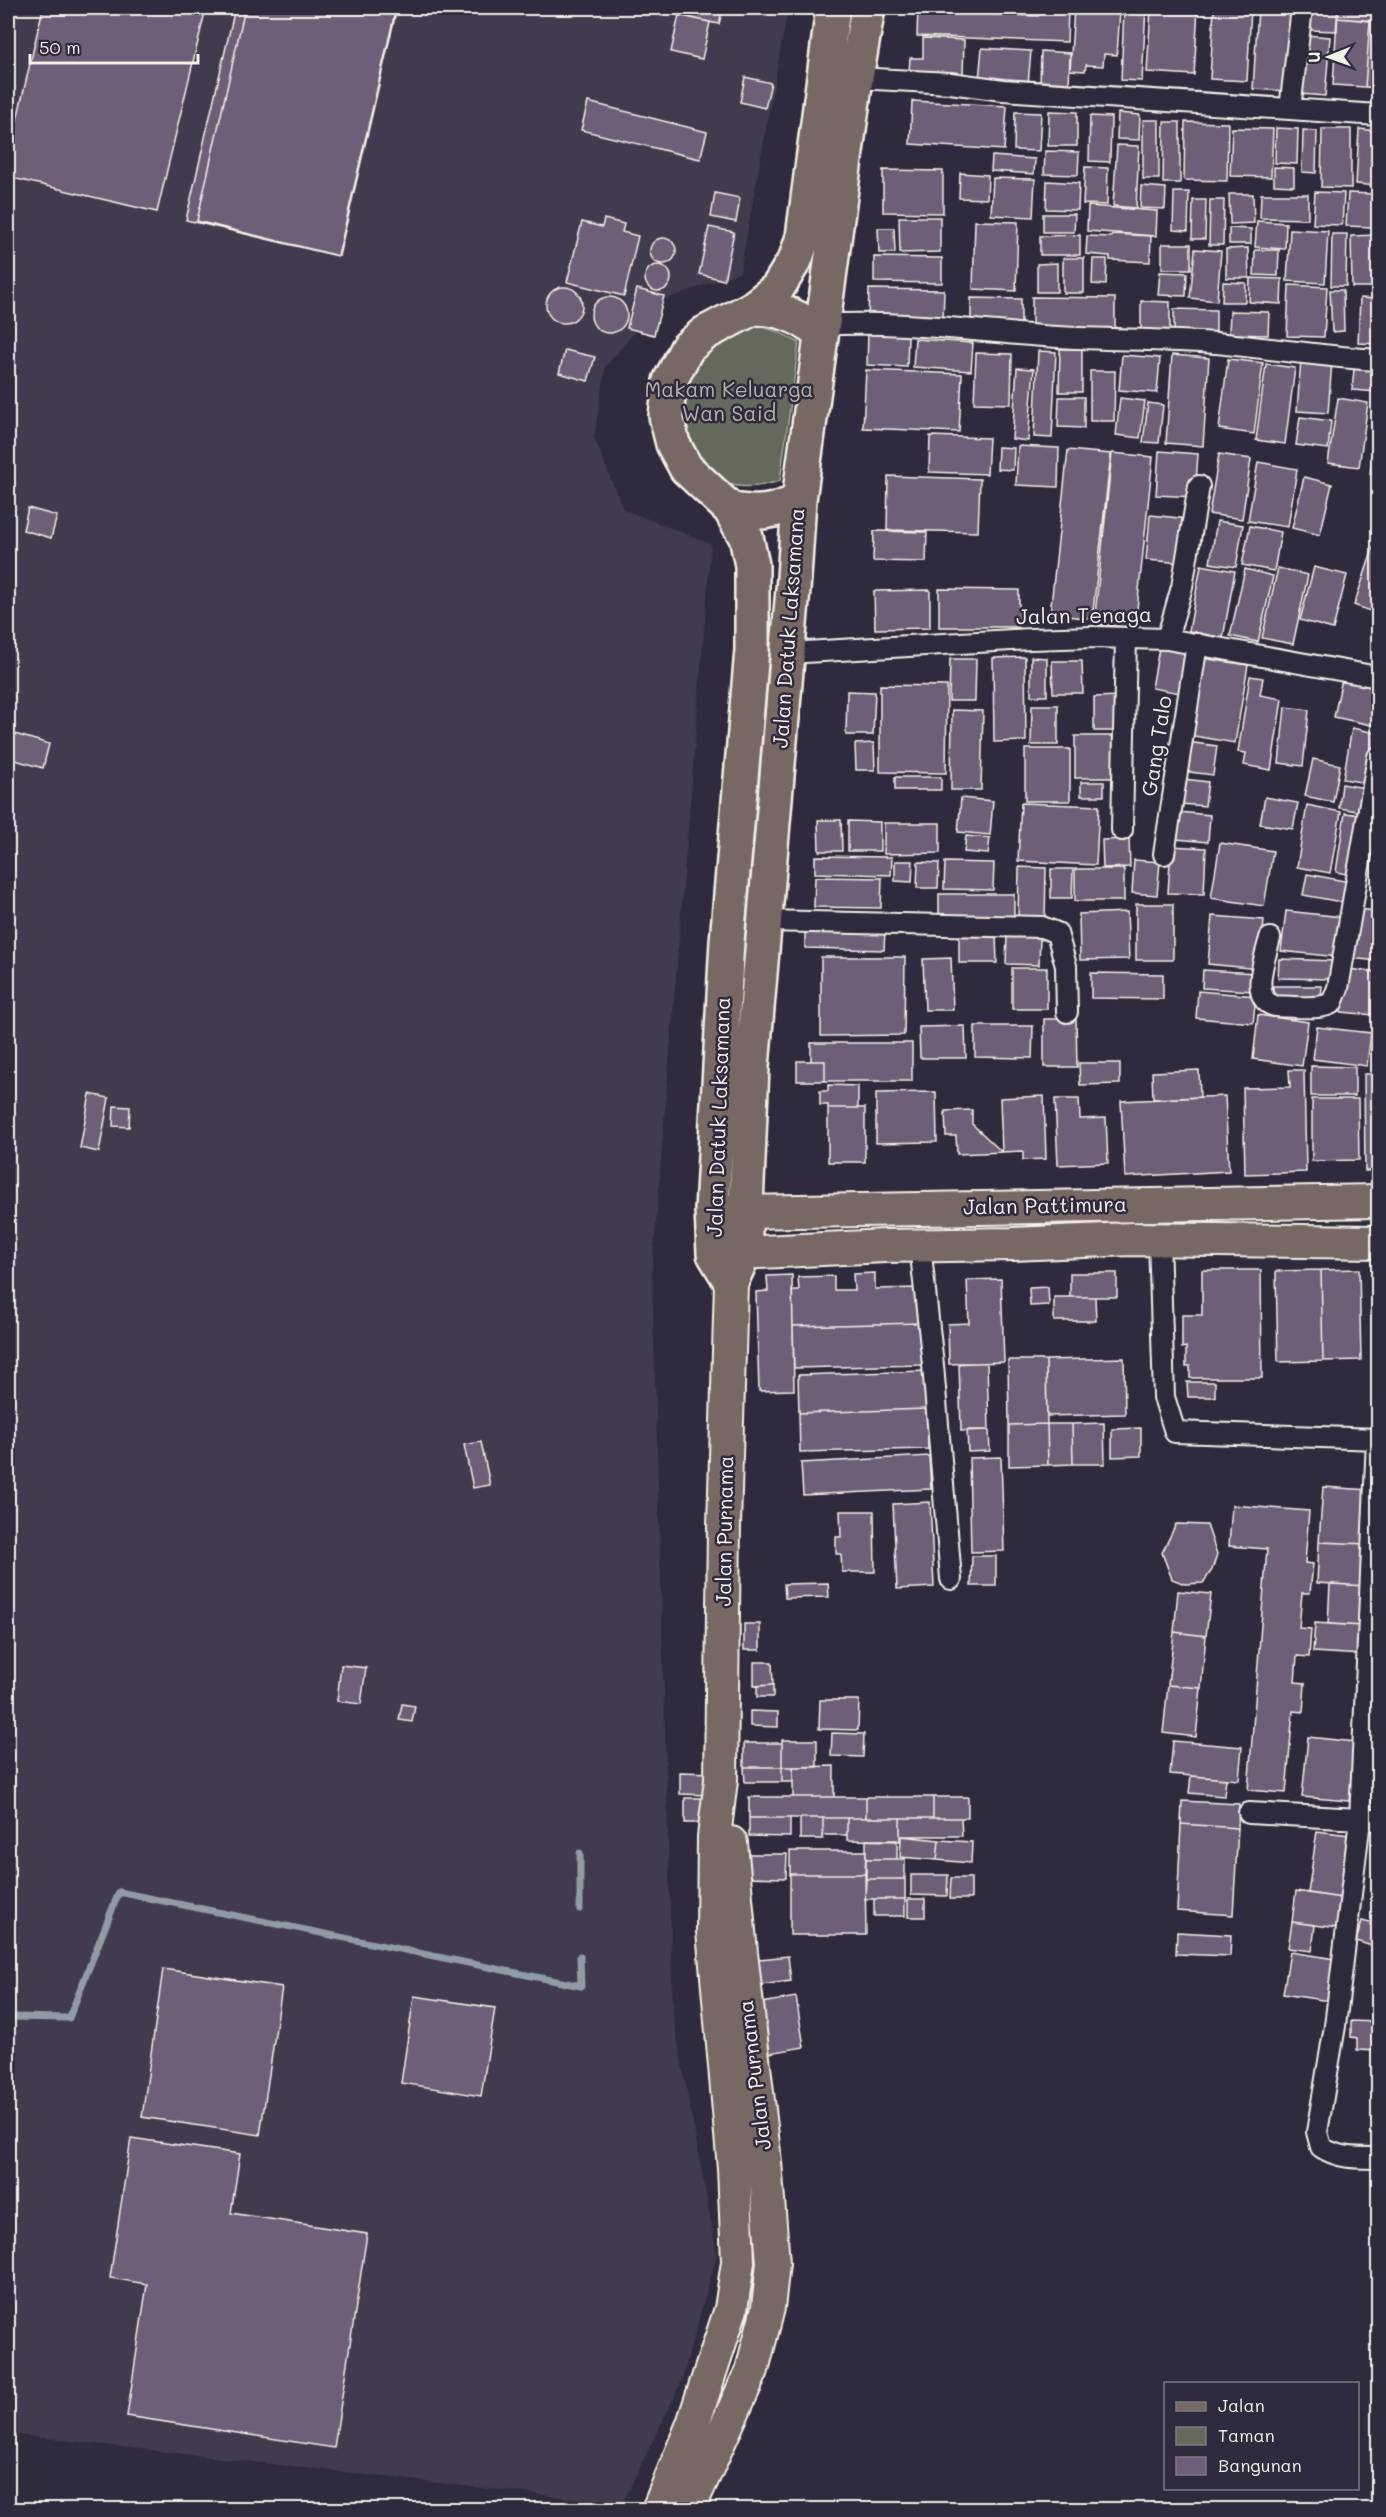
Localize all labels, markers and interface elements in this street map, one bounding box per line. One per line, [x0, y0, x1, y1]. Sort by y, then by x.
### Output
scale bar [30, 27, 198, 65]
north arrow [1299, 27, 1359, 87]
text: 50 m [39, 35, 81, 59]
text: U [1303, 51, 1324, 63]
park label: Makam Keluarga Wan Said [645, 375, 813, 426]
street label: Jalan Datuk Laksamana [766, 507, 809, 749]
street label: Jalan Tenaga [1016, 600, 1152, 629]
street label: Gang Talo [1134, 693, 1177, 798]
street label: Jalan Datuk Laksamana [700, 996, 735, 1238]
street label: Jalan Pattimura [963, 1190, 1127, 1219]
street label: Jalan Purnama [709, 1455, 738, 1607]
street label: Jalan Purnama [731, 1999, 776, 2152]
legend [1164, 2382, 1359, 2490]
text: Jalan [1218, 2393, 1265, 2417]
text: Taman [1218, 2423, 1275, 2447]
text: Bangunan [1218, 2453, 1302, 2477]

